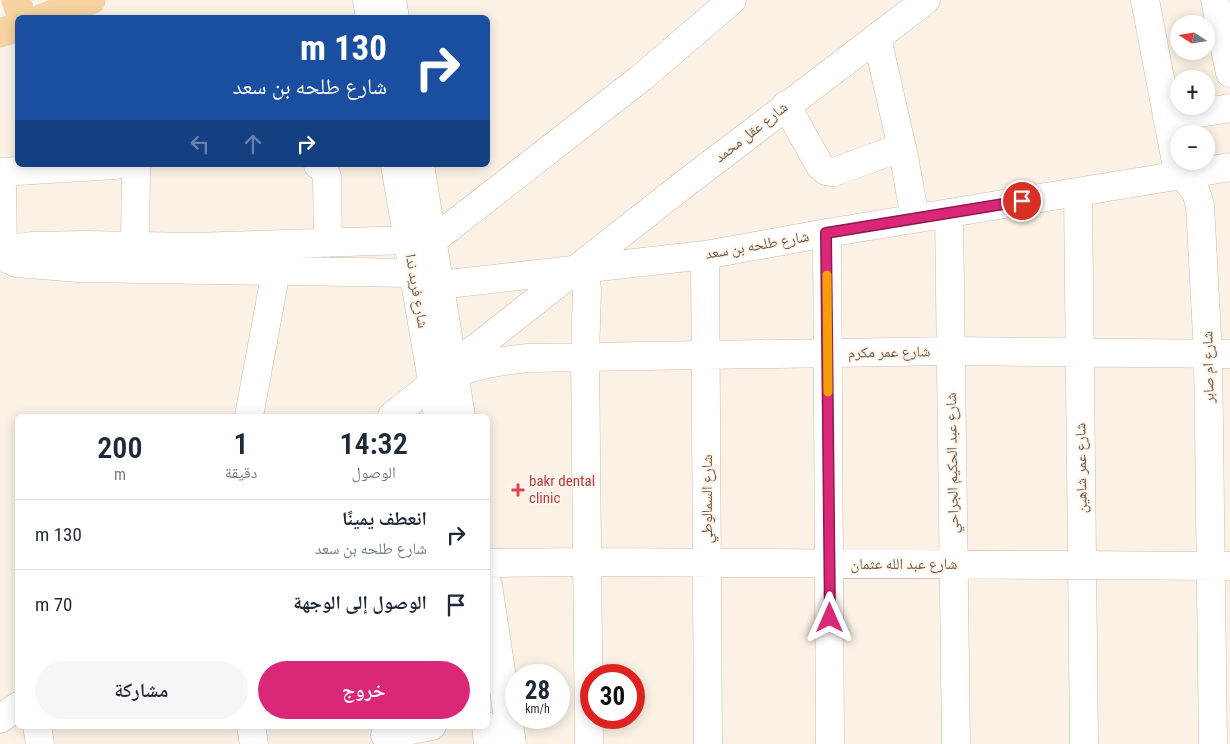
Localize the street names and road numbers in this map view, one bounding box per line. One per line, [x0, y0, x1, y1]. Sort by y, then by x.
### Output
street label: شارع عقل محمد [711, 98, 792, 167]
street label: شارع طلحه بن سعد [704, 227, 811, 264]
street label: شارع فريد ندا [401, 253, 432, 330]
street label: شارع ام صابر [1198, 331, 1219, 404]
street label: شارع عمر مكرم [848, 342, 930, 363]
street label: شارع عبد الحكيم الجراحي [942, 392, 965, 534]
street label: شارع عمر شاهين [1071, 422, 1092, 514]
street label: شارع السمالوطي [698, 454, 719, 544]
street label: شارع عبد الله عثمان [851, 555, 958, 574]

